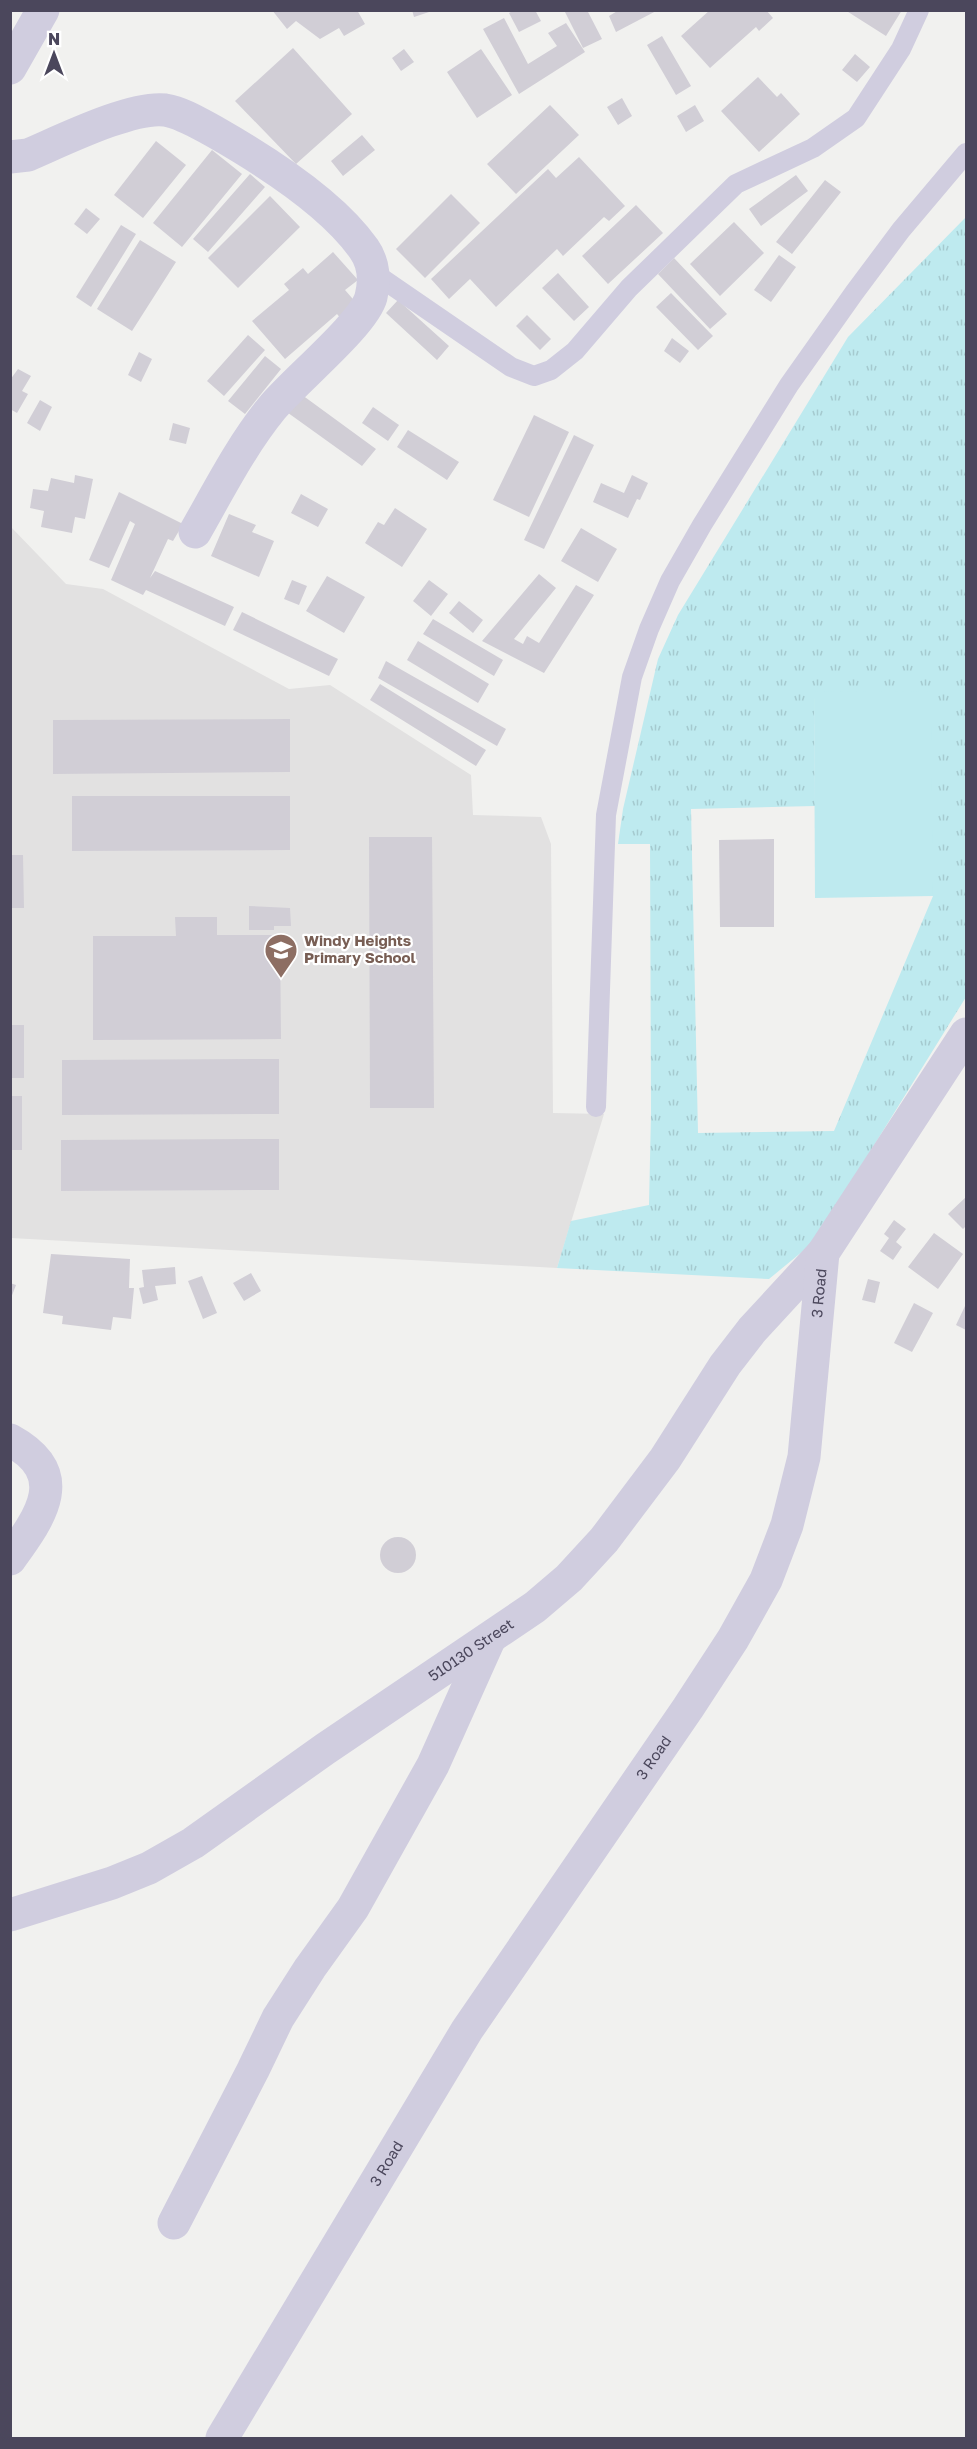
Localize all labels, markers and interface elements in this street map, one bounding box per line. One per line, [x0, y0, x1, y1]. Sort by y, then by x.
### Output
north arrow [24, 24, 84, 84]
text: N [48, 29, 60, 49]
place label: Windy Heights Primary School [304, 931, 416, 966]
school or university icon: Windy Heights Primary School [263, 932, 299, 979]
street label: 3 Road [807, 1268, 830, 1318]
street label: 510130 Street [425, 1614, 517, 1684]
street label: 3 Road [632, 1732, 674, 1783]
street label: 3 Road [365, 2137, 406, 2189]

